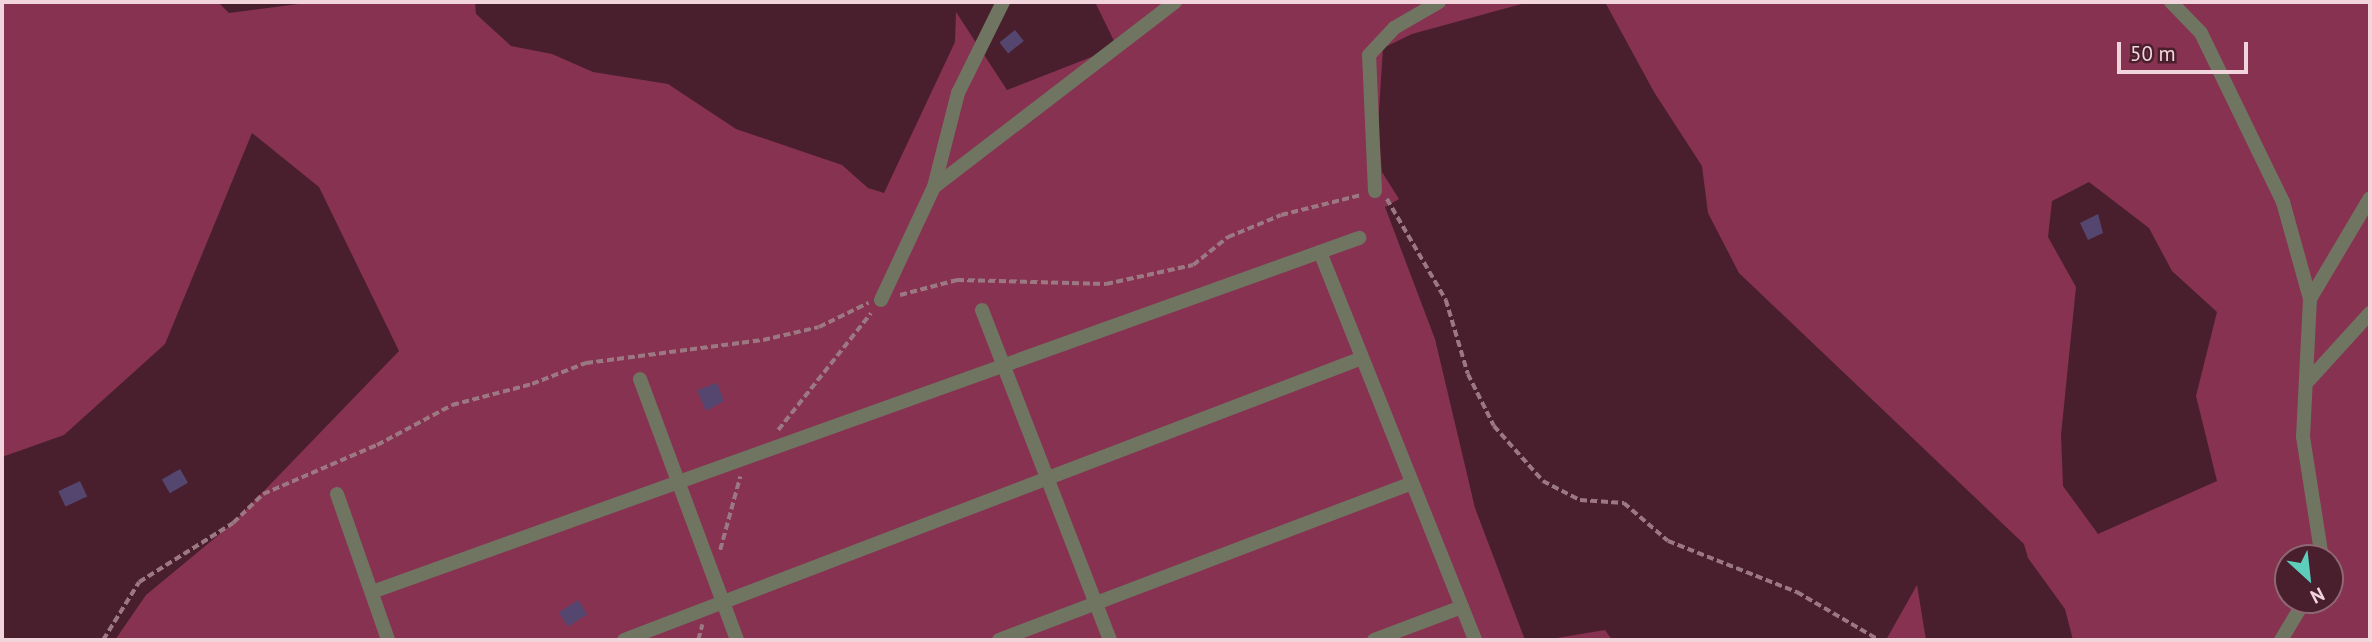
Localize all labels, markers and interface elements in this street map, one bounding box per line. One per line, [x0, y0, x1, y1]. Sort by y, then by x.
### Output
scale bar [2120, 28, 2251, 72]
text: 50 m [2130, 40, 2176, 67]
north arrow [2274, 544, 2344, 614]
text: N [2307, 582, 2329, 609]

